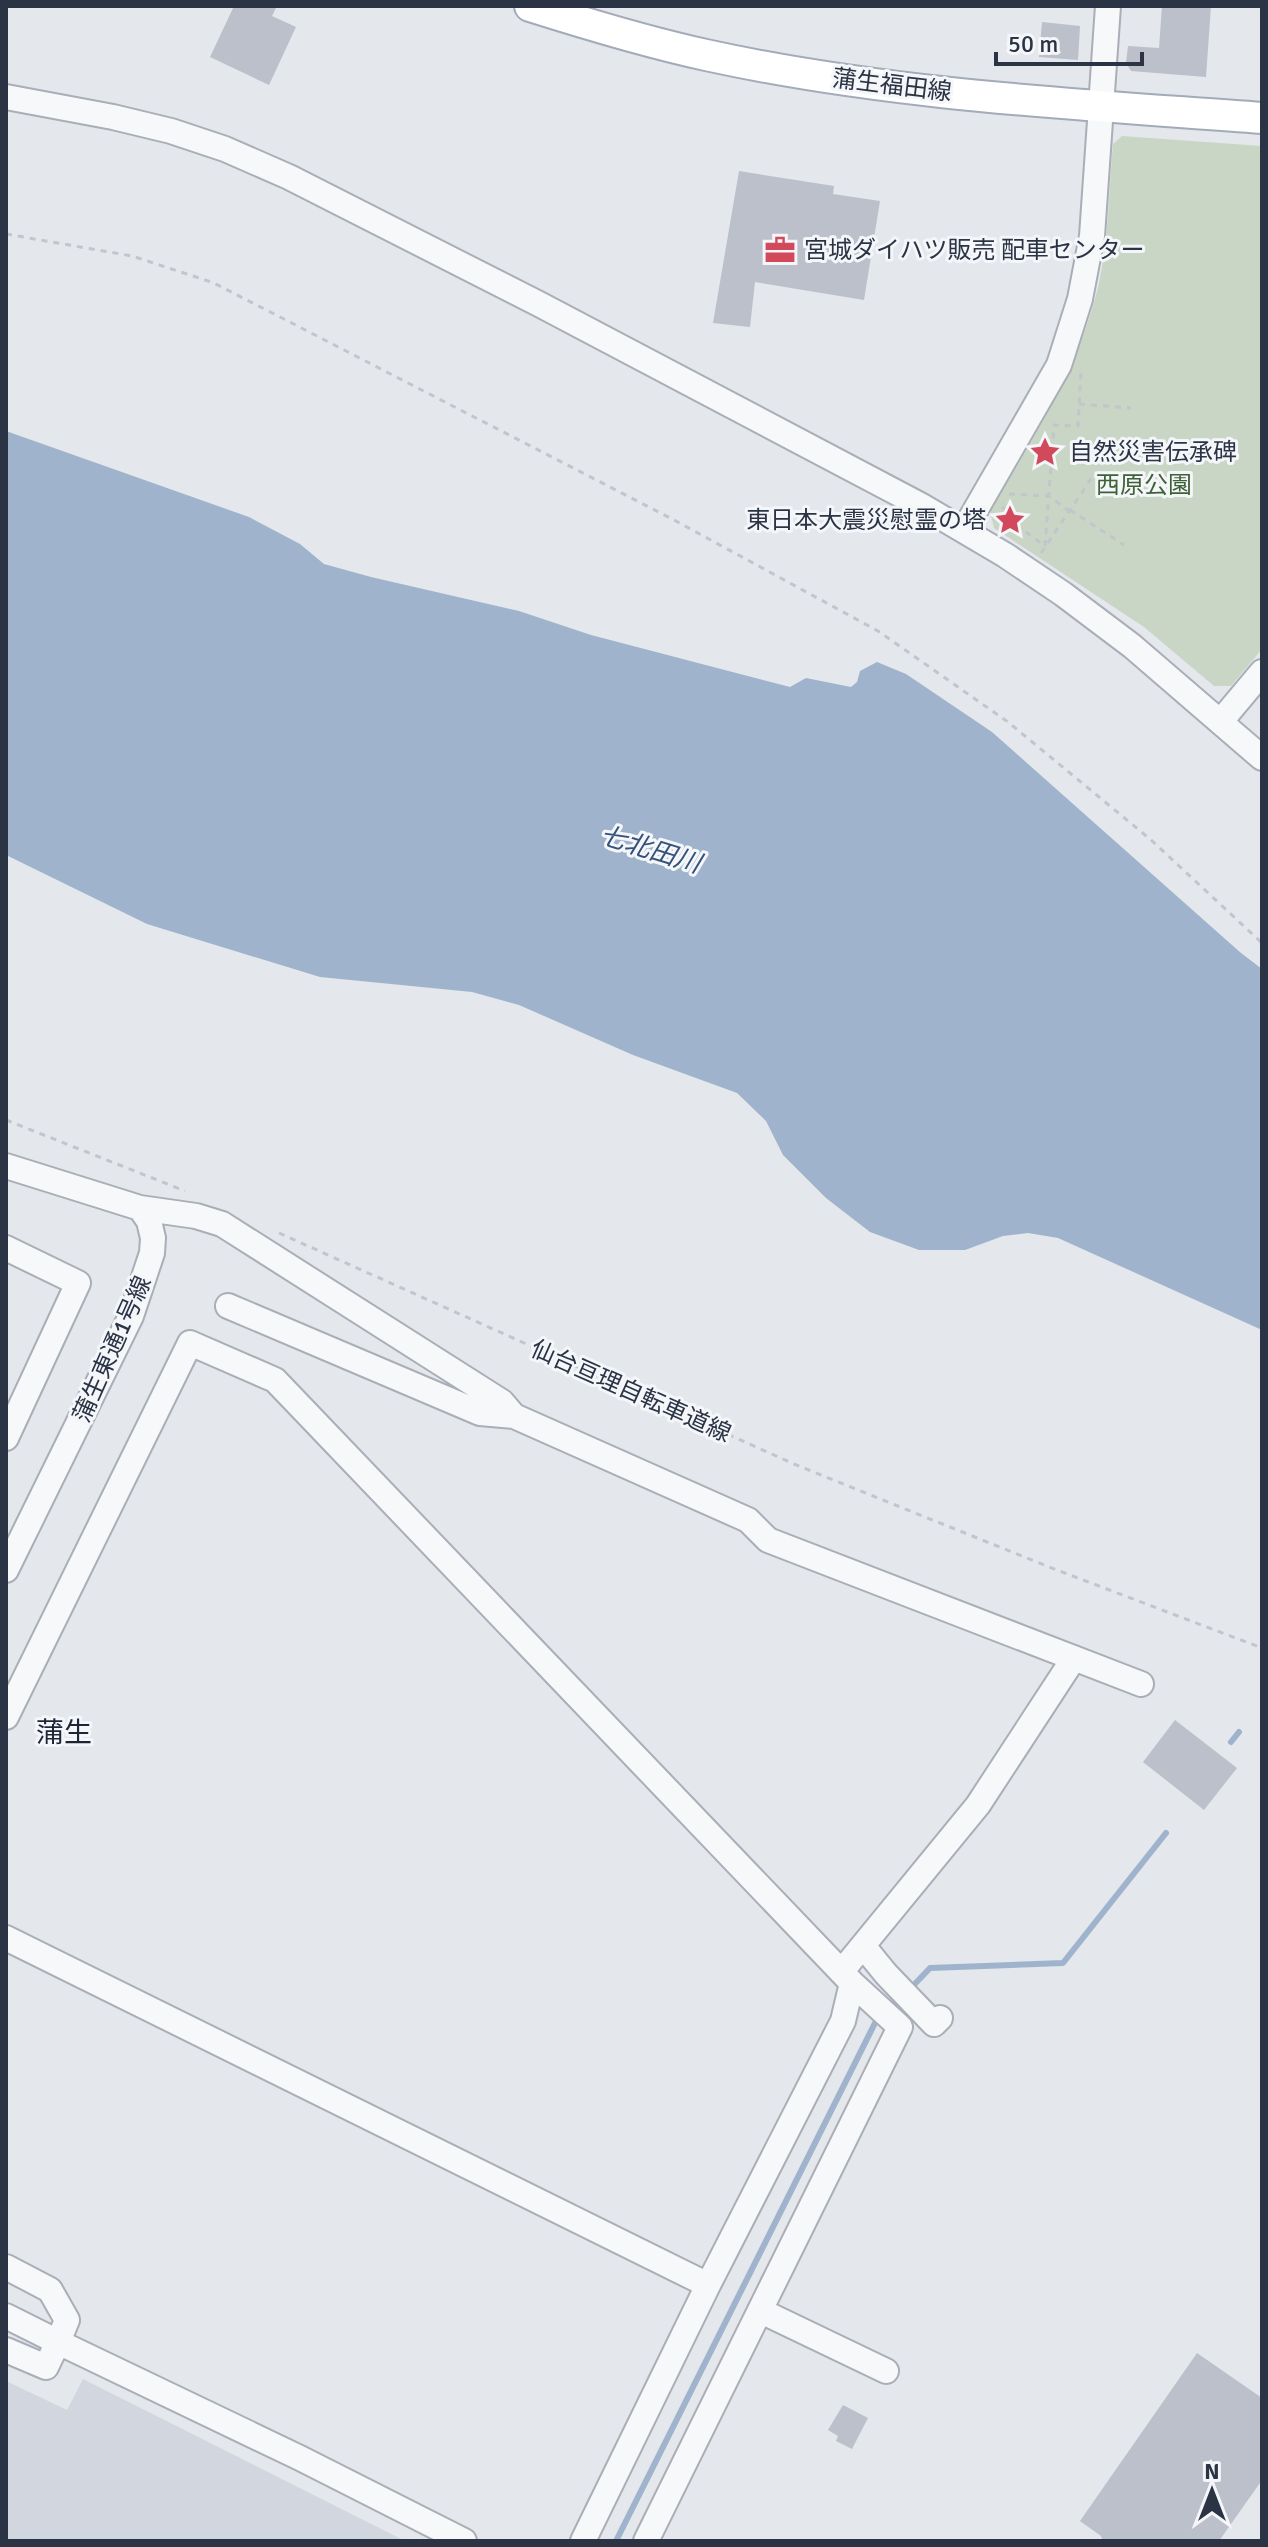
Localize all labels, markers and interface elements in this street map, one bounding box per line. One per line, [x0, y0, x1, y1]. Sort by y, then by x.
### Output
scale bar [996, 16, 1142, 66]
text: 50 m [1008, 29, 1058, 59]
street label: 蒲生福田線 [831, 63, 953, 107]
office icon: 宮城ダイハツ販売 配車センター [763, 233, 797, 267]
place label: 宮城ダイハツ販売 配車センター [804, 235, 1145, 265]
place icon: 自然災害伝承碑 [1028, 435, 1062, 469]
place label: 自然災害伝承碑 [1069, 437, 1237, 467]
park label: 西原公園 [1096, 470, 1192, 500]
place icon: 東日本大震災慰霊の塔 [993, 503, 1027, 537]
place label: 東日本大震災慰霊の塔 [746, 505, 986, 535]
water label: 七北田川 [596, 819, 707, 881]
street label: 蒲生東通1号線 [66, 1271, 158, 1427]
street label: 仙台亘理自転車道線 [526, 1333, 736, 1449]
district label: 蒲生 [36, 1716, 92, 1750]
north arrow [1172, 2451, 1252, 2531]
text: N [1204, 2458, 1220, 2485]

